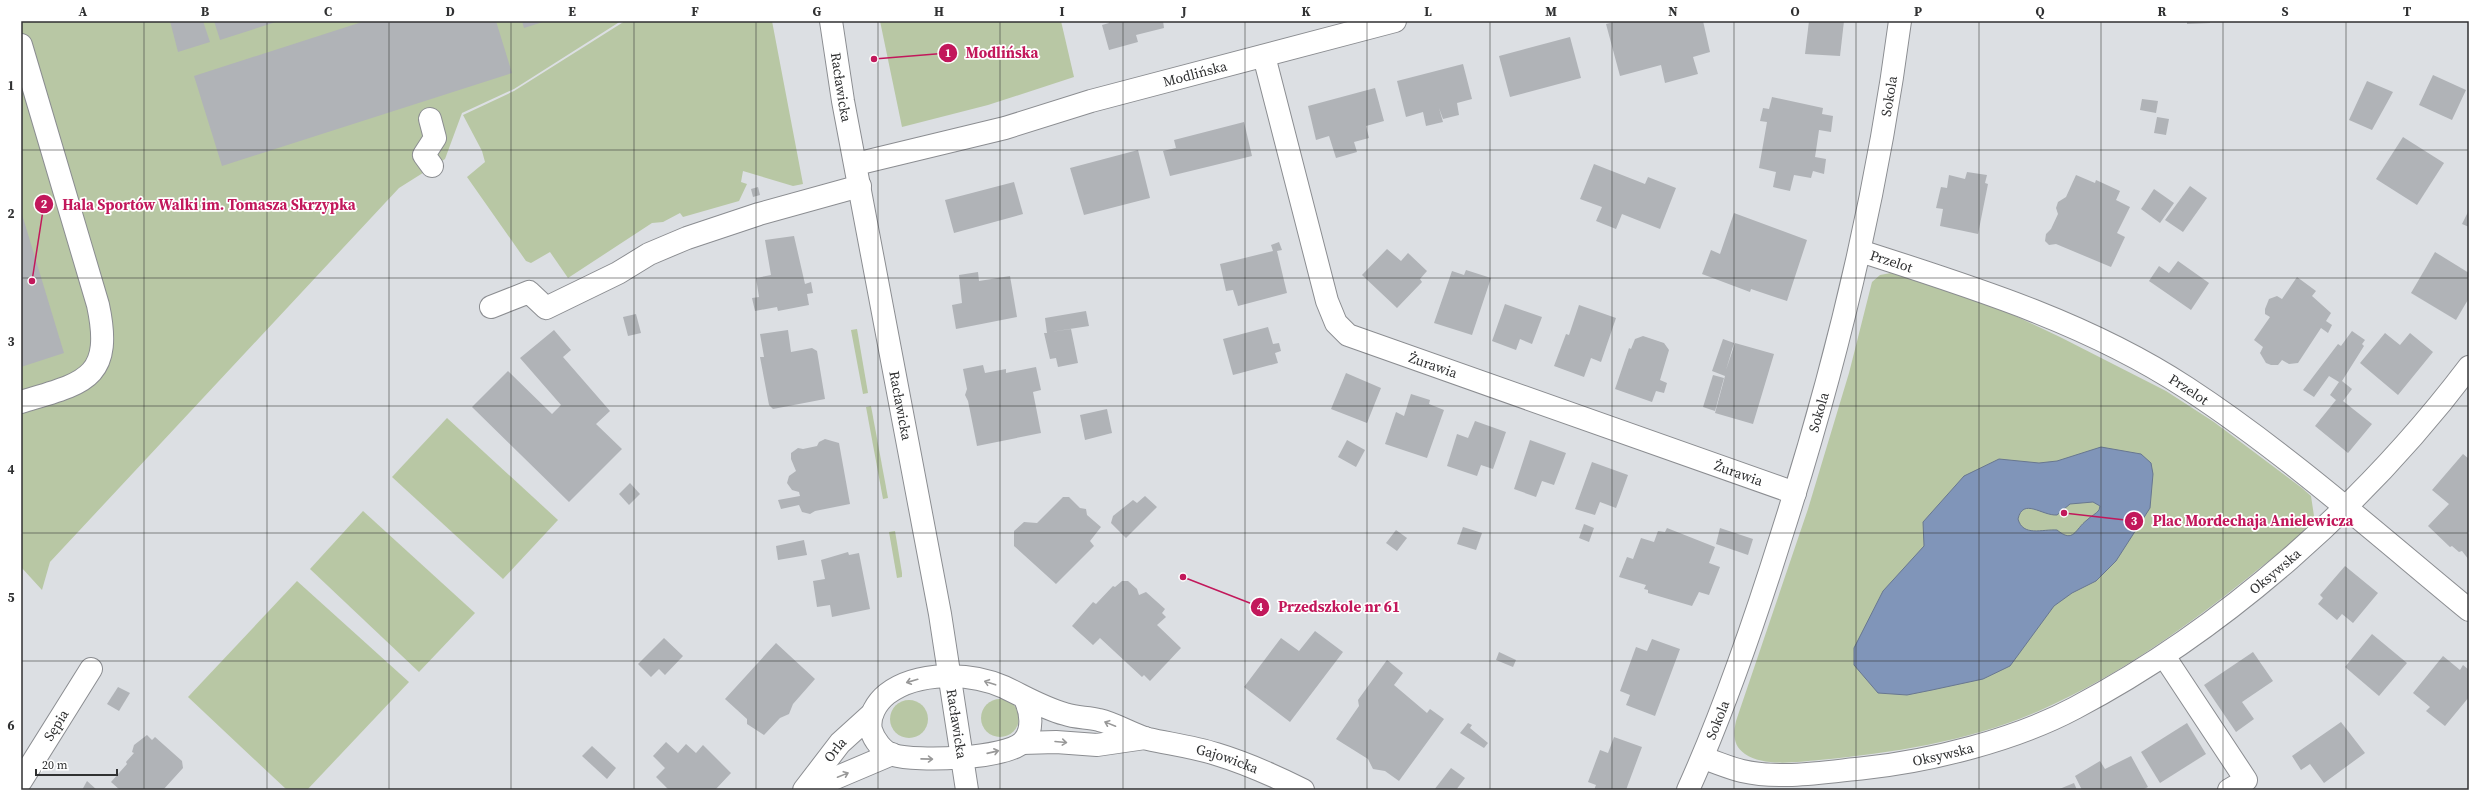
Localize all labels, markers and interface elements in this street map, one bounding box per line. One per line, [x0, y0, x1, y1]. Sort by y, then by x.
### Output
text: A [79, 3, 88, 20]
text: B [201, 3, 210, 20]
text: C [324, 3, 332, 20]
text: D [445, 3, 455, 20]
text: E [568, 3, 576, 20]
text: F [691, 3, 699, 20]
text: G [813, 3, 822, 20]
text: H [934, 3, 944, 20]
text: I [1059, 3, 1065, 20]
text: J [1180, 3, 1187, 20]
text: K [1301, 3, 1311, 20]
text: L [1424, 3, 1432, 20]
text: M [1545, 3, 1557, 20]
text: N [1668, 3, 1678, 20]
text: O [1790, 3, 1800, 20]
text: P [1914, 3, 1922, 20]
text: Q [2035, 3, 2045, 20]
text: R [2158, 3, 2167, 20]
text: S [2281, 3, 2289, 20]
text: T [2403, 3, 2411, 20]
callout: Modlińska [938, 40, 1046, 67]
text: Modlińska [966, 42, 1039, 63]
text: 1 [945, 45, 951, 61]
street label: Racławicka [826, 51, 857, 125]
street label: Modlińska [1161, 55, 1230, 92]
street label: Sokola [1876, 74, 1902, 118]
text: 1 [7, 77, 15, 94]
callout: Hala Sportów Walki im. Tomasza Skrzypka [34, 191, 365, 218]
text: Hala Sportów Walki im. Tomasza Skrzypka [62, 194, 357, 215]
text: 2 [41, 196, 48, 212]
text: 2 [7, 205, 15, 222]
street label: Przelot [1867, 245, 1916, 277]
text: 3 [7, 333, 15, 350]
street label: Żurawia [1406, 347, 1461, 383]
street label: Racławicka [884, 369, 917, 443]
street label: Przelot [2165, 369, 2213, 410]
street label: Sokola [1803, 389, 1834, 435]
street label: Żurawia [1712, 455, 1767, 491]
text: 4 [7, 461, 15, 478]
callout: Plac Mordechaja Anielewicza [2124, 507, 2361, 534]
text: Plac Mordechaja Anielewicza [2152, 510, 2355, 531]
text: 3 [2131, 513, 2138, 529]
street label: Oksywska [2245, 543, 2306, 599]
text: 5 [7, 589, 15, 606]
callout: Przedszkole nr 61 [1250, 593, 1409, 620]
text: Przedszkole nr 61 [1278, 596, 1400, 617]
text: 4 [1257, 599, 1264, 615]
one-way arrow [905, 678, 918, 685]
one-way arrow [984, 679, 997, 686]
street label: Racławicka [942, 687, 972, 761]
street label: Sokola [1701, 697, 1735, 743]
street label: Sępia [39, 705, 74, 745]
text: 6 [7, 717, 15, 734]
one-way arrow [1105, 719, 1117, 727]
street label: Orla [819, 731, 851, 766]
street label: Oksywska [1911, 737, 1977, 771]
one-way arrow [1054, 739, 1067, 746]
street label: Gajowicka [1194, 739, 1262, 779]
one-way arrow [986, 748, 999, 756]
scale bar [36, 751, 117, 777]
one-way arrow [920, 755, 933, 763]
text: 20 m [42, 757, 68, 773]
one-way arrow [837, 771, 849, 779]

